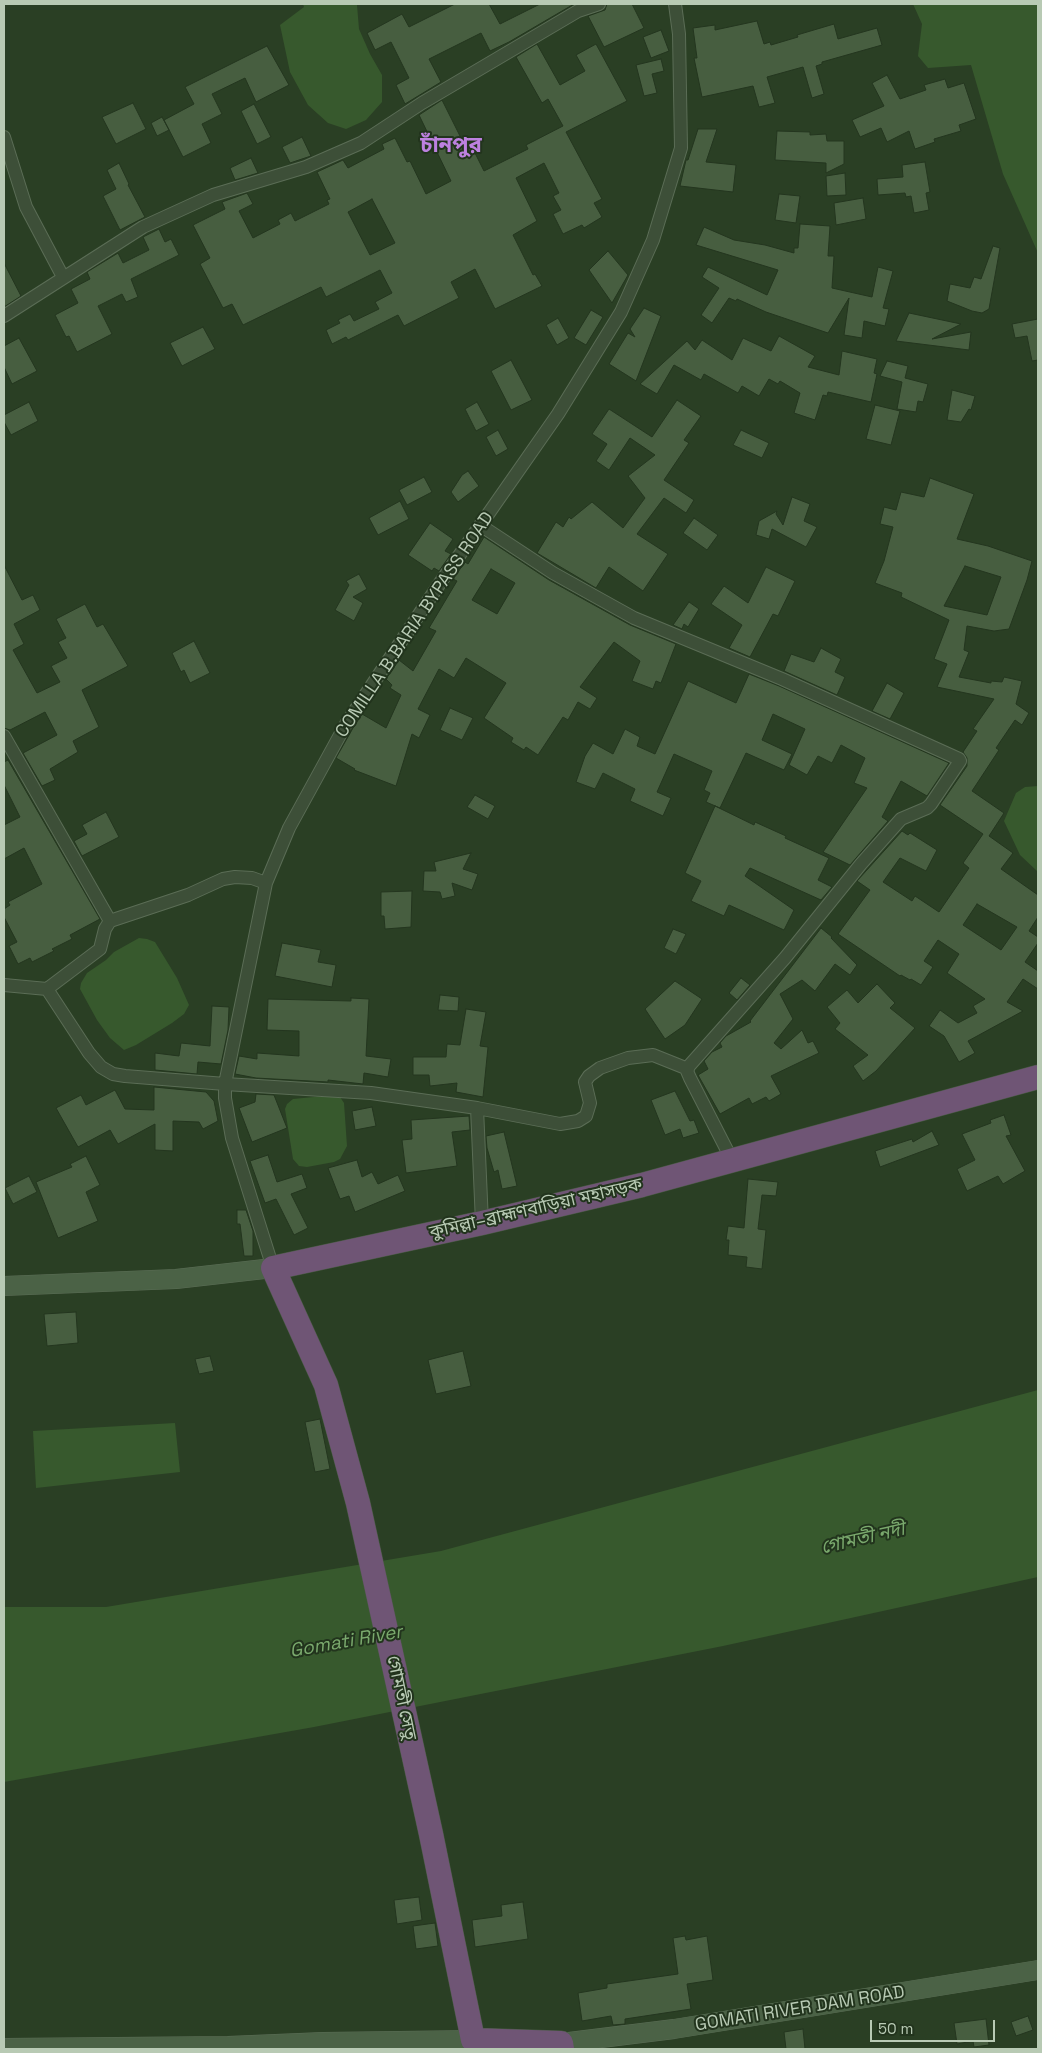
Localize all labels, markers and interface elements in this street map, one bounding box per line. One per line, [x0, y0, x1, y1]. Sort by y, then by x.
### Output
district label: চাঁনপুর [420, 133, 482, 159]
street label: COMILLA B.BARIA BYPASS ROAD [331, 508, 499, 742]
street label: কুমিল্লা–ব্রাহ্মণবাড়িয়া মহাসড়ক [427, 1174, 645, 1244]
water label: গোমতী নদী [819, 1518, 907, 1560]
water label: Gomati River [288, 1621, 404, 1663]
street label: গোমতী সেতু [382, 1654, 420, 1742]
street label: GOMATI RIVER DAM ROAD [694, 1982, 906, 2036]
scale bar [872, 2010, 997, 2042]
text: 50 m [878, 2019, 913, 2038]

